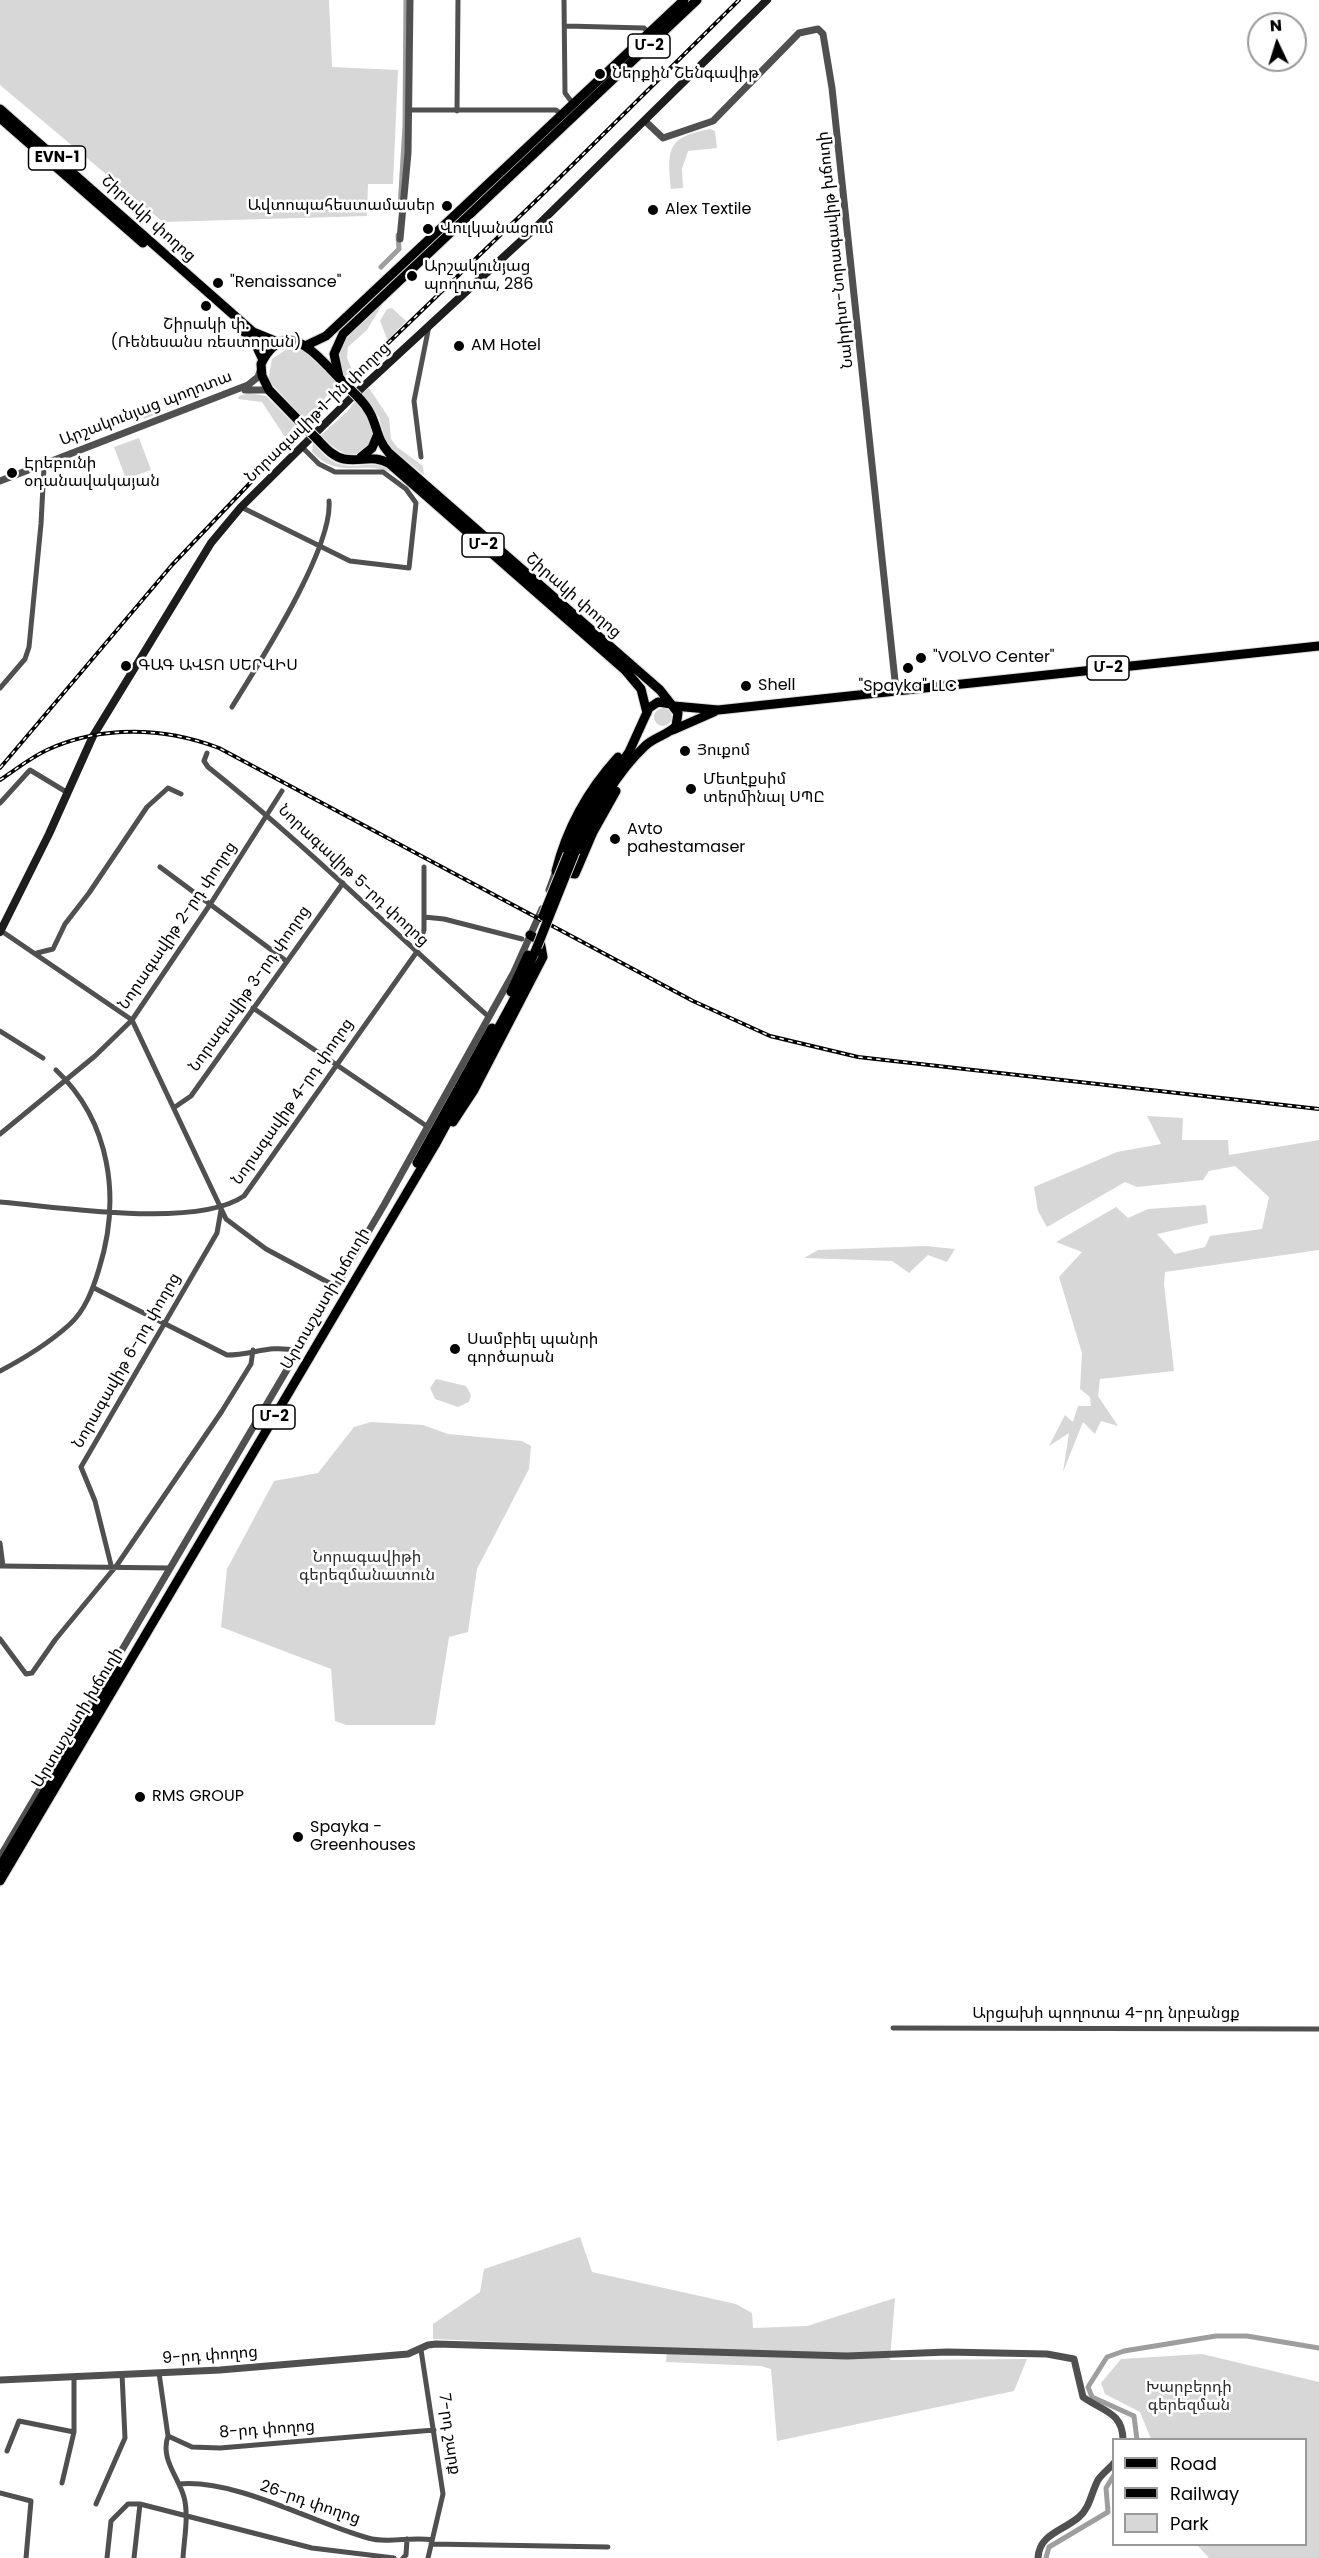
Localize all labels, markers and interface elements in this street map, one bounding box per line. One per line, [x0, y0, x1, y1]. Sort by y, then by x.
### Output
north arrow [1247, 12, 1307, 72]
text: N [1269, 14, 1283, 37]
road number: Մ-2 [628, 34, 670, 58]
place label: Ներքին Շենգավիթ [612, 64, 759, 84]
marker: Ներքին Շենգավիթ [593, 67, 607, 81]
street label: Նաիրիտ-Նորագավիթ խճուղի [814, 130, 858, 370]
road number: EVN-1 [28, 146, 86, 170]
street label: Շիրակի փողոց [97, 172, 199, 266]
place label: Ավտոպահեստամասեր [248, 196, 435, 216]
marker: Ավտոպահեստամասեր [440, 199, 454, 213]
place label: Alex Textile [665, 200, 751, 220]
marker: Alex Textile [646, 203, 660, 217]
place label: Վուլկանացում [440, 219, 554, 239]
marker: Վուլկանացում [421, 222, 435, 236]
place label: Արշակունյաց պողոտա, 286 [424, 257, 534, 295]
marker: Արշակունյաց պողոտա, 286 [405, 269, 419, 283]
place label: "Renaissance" [230, 273, 341, 293]
marker: "Renaissance" [211, 276, 225, 290]
marker: Շիրակի փ. (Ռենեսանս ռեստորան) [199, 299, 213, 313]
place label: Շիրակի փ. (Ռենեսանս ռեստորան) [110, 315, 302, 353]
place label: AM Hotel [471, 336, 541, 356]
street label: Նորագավիթ 1-ին փողոց [242, 339, 394, 487]
marker: AM Hotel [452, 339, 466, 353]
street label: Արշակունյաց պողոտա [57, 367, 235, 451]
place label: Էրեբունի օդանավակայան [24, 454, 160, 492]
marker: Էրեբունի օդանավակայան [5, 466, 19, 480]
road number: Մ-2 [462, 533, 504, 557]
street label: Շիրակի փողոց [521, 549, 625, 643]
place label: "VOLVO Center" [933, 648, 1055, 668]
marker: "VOLVO Center" [914, 651, 928, 665]
place label: ԳԱԳ ԱՎՏՈ ՍԵՐՎԻՍ [138, 656, 298, 676]
road number: Մ-2 [1087, 656, 1129, 680]
marker: ԳԱԳ ԱՎՏՈ ՍԵՐՎԻՍ [119, 659, 133, 673]
marker: "Spayka" LLC [901, 661, 915, 675]
place label: Shell [758, 676, 795, 696]
place label: "Spayka" LLC [859, 677, 957, 697]
marker: Shell [739, 679, 753, 693]
place label: Յուքոմ [697, 741, 750, 761]
marker: Յուքոմ [678, 744, 692, 758]
place label: Մետէքսիմ տերմինալ ՍՊԸ [703, 770, 825, 808]
marker: Մետէքսիմ տերմինալ ՍՊԸ [684, 782, 698, 796]
street label: Նորագավիթ 5-րդ փողոց [274, 801, 432, 951]
place label: Avto pahestamaser [627, 820, 745, 858]
marker: Avto pahestamaser [608, 832, 622, 846]
street label: Նորագավիթ 2-րդ փողոց [115, 838, 241, 1014]
street label: Նորագավիթ 3-րդ փողոց [185, 902, 315, 1076]
street label: Նորագավիթ 4-րդ փողոց [228, 1015, 358, 1189]
street label: Արտաշատի խճուղի [278, 1225, 374, 1373]
street label: Նորագավիթ 6-րդ փողոց [69, 1270, 185, 1452]
place label: Սամբիել պանրի գործարան [467, 1330, 598, 1368]
marker: Սամբիել պանրի գործարան [448, 1342, 462, 1356]
road number: Մ-2 [253, 1405, 295, 1429]
park label: Նորագավիթի գերեզմանատուն [299, 1548, 435, 1586]
street label: Արտաշատի խճուղի [28, 1644, 128, 1792]
place label: RMS GROUP [152, 1787, 244, 1807]
marker: RMS GROUP [133, 1790, 147, 1804]
place label: Spayka - Greenhouses [310, 1818, 416, 1856]
marker: Spayka - Greenhouses [291, 1830, 305, 1844]
street label: Արցախի պողոտա 4-րդ նրբանցք [972, 2004, 1240, 2024]
street label: 9-րդ փողոց [162, 2343, 258, 2369]
park label: Խարբերդի գերեզման [1146, 2378, 1232, 2416]
street label: 7-րդ շարք [434, 2392, 464, 2476]
street label: 8-րդ փողոց [219, 2417, 315, 2443]
legend [1112, 2438, 1307, 2546]
text: Road [1170, 2451, 1217, 2476]
street label: 26-րդ փողոց [257, 2477, 363, 2529]
text: Railway [1170, 2481, 1239, 2506]
text: Park [1170, 2511, 1209, 2536]

